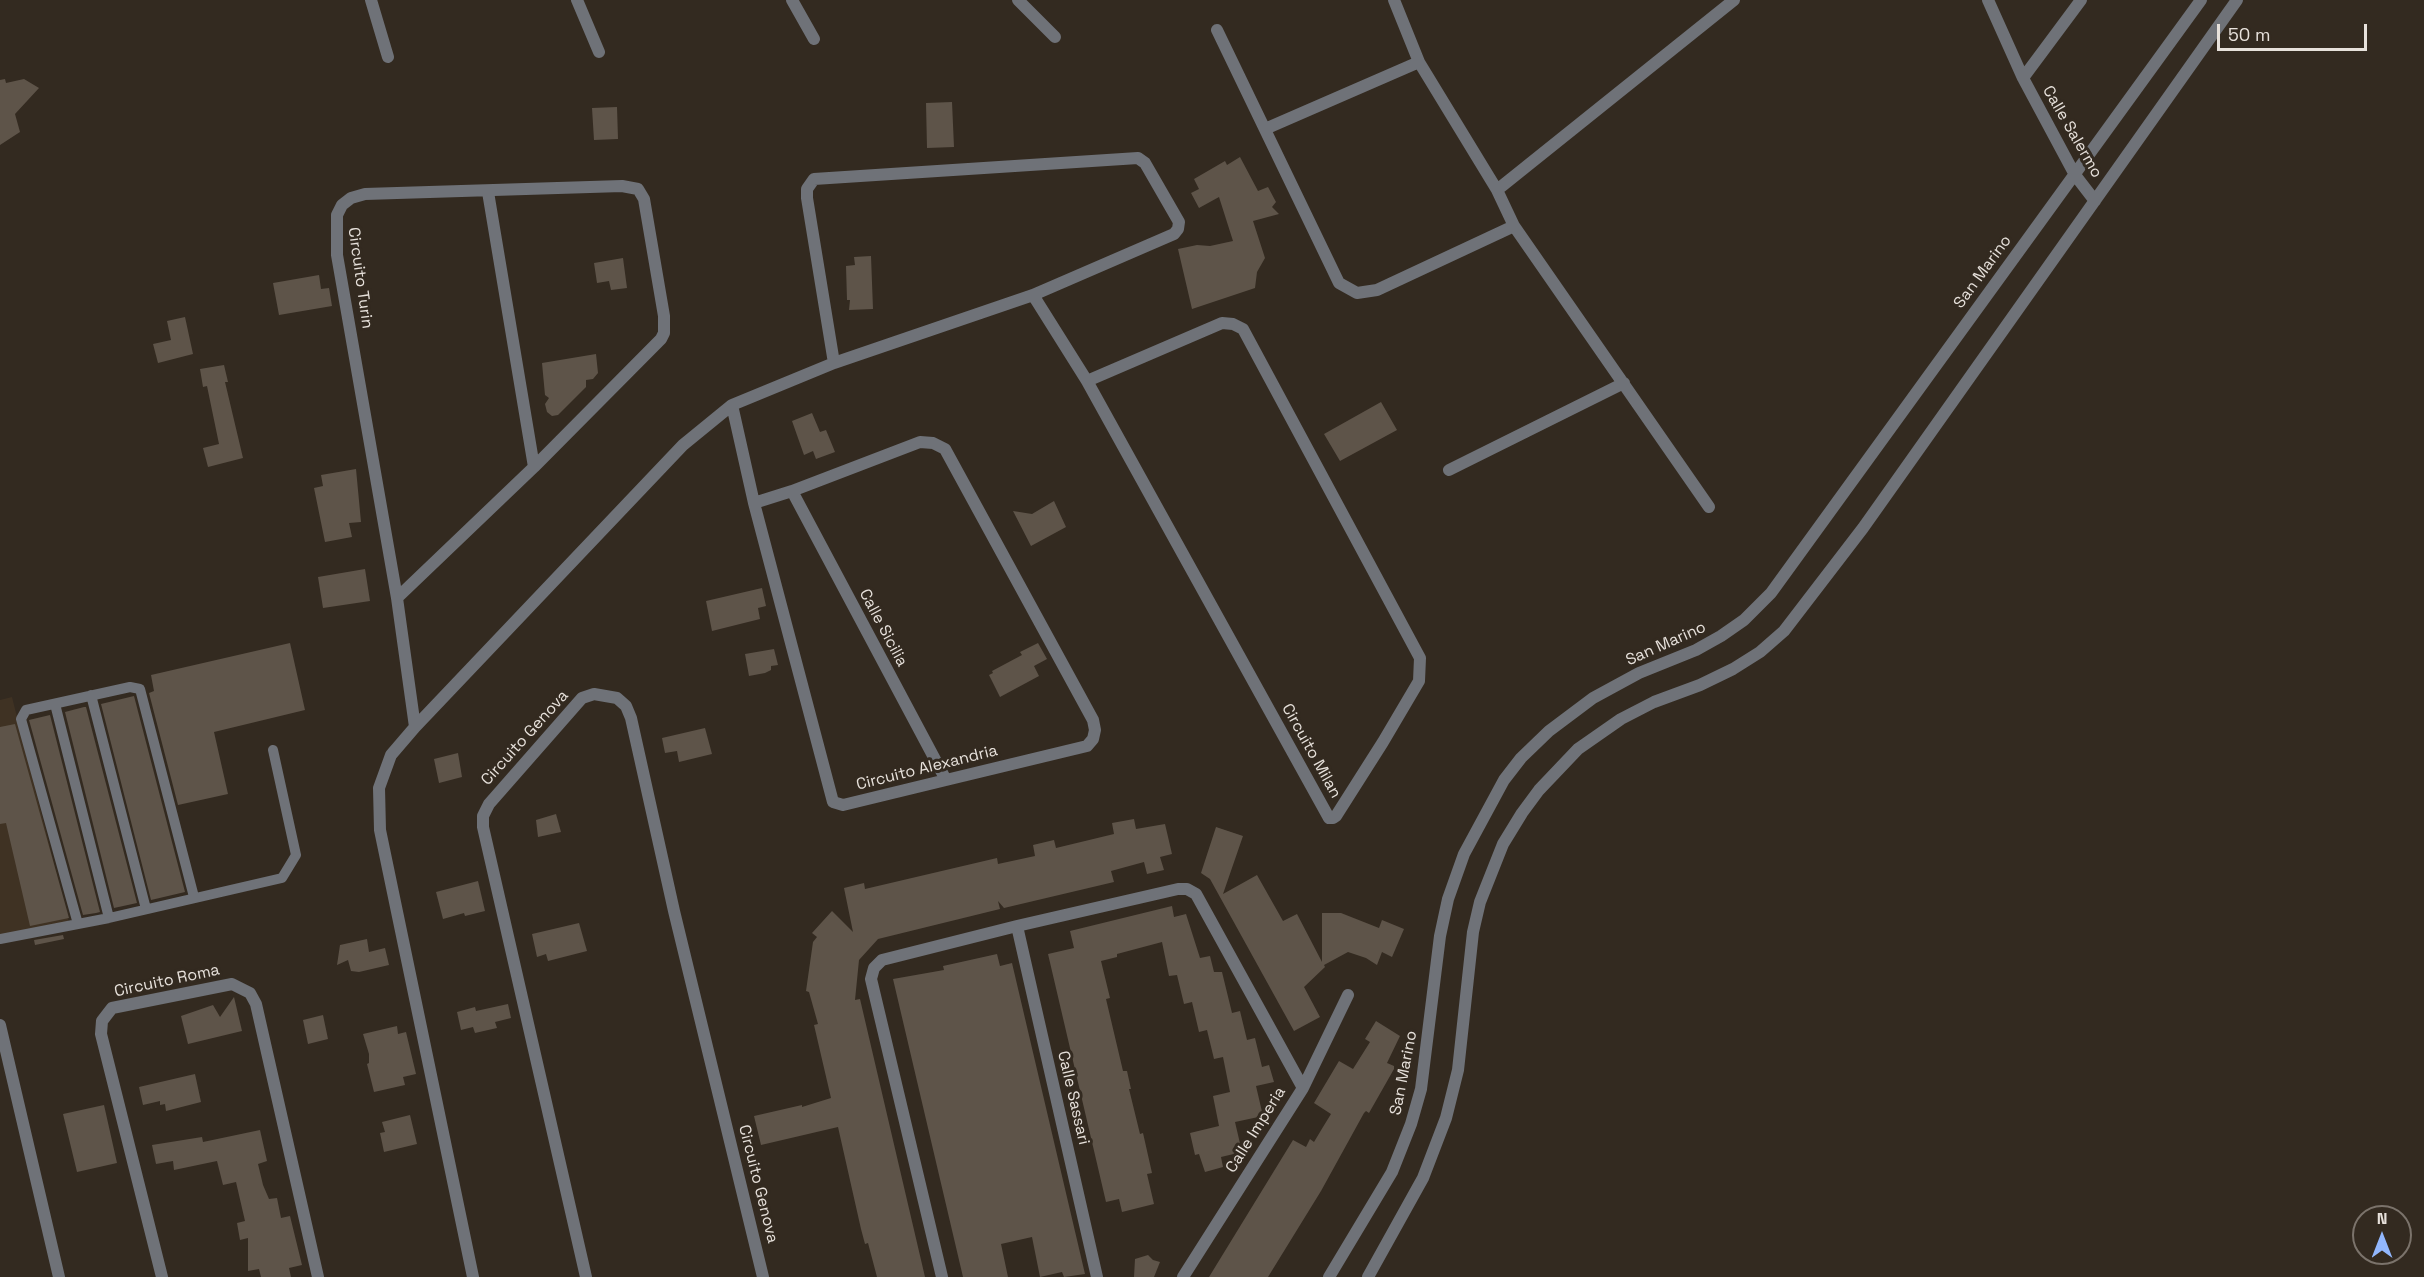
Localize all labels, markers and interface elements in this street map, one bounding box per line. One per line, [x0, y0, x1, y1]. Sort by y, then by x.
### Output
scale bar [2220, 12, 2370, 50]
text: 50 m [2228, 23, 2270, 46]
street label: Calle Salermo [2038, 83, 2106, 181]
street label: Circuito Turin [343, 226, 377, 330]
street label: San Marino [1950, 232, 2016, 312]
street label: Calle Sicilia [855, 586, 911, 670]
street label: San Marino [1623, 618, 1709, 670]
street label: Circuito Genova [477, 687, 573, 789]
street label: Circuito Milan [1277, 700, 1345, 802]
street label: Circuito Alexandria [854, 741, 1000, 795]
street label: Circuito Roma [113, 960, 221, 1002]
street label: San Marino [1386, 1029, 1422, 1117]
street label: Calle Sassari [1053, 1049, 1093, 1147]
street label: Calle Imperia [1222, 1084, 1290, 1176]
street label: Circuito Genova [734, 1123, 782, 1245]
north arrow [2352, 1205, 2412, 1265]
text: N [2377, 1208, 2387, 1229]

